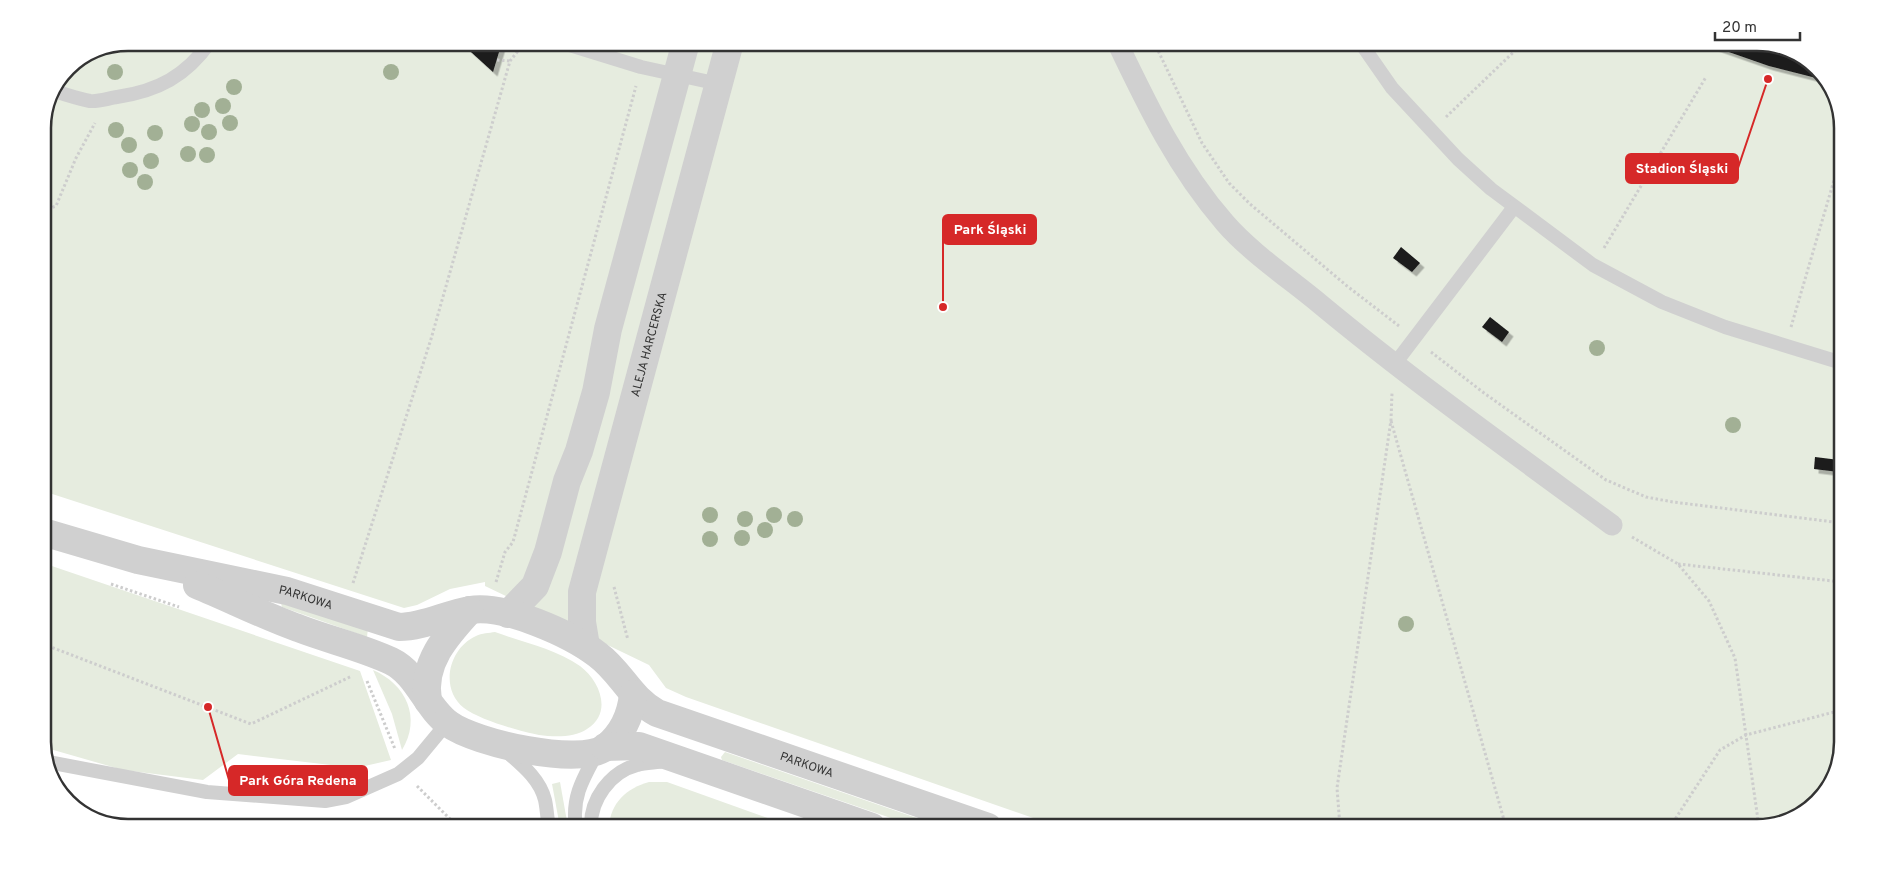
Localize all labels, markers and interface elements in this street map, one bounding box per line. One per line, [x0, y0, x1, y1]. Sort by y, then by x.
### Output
scale bar [1715, 10, 1800, 42]
text: 20 m [1722, 19, 1757, 38]
callout: Stadion Śląski [1626, 154, 1738, 183]
text: Stadion Śląski [1636, 160, 1728, 178]
callout: Park Śląski [943, 215, 1036, 244]
text: Park Śląski [954, 221, 1026, 239]
street label: ALEJA HARCERSKA [628, 290, 671, 399]
street label: PARKOWA [277, 582, 335, 614]
street label: PARKOWA [778, 749, 836, 782]
callout: Park Góra Redena [229, 766, 367, 795]
text: Park Góra Redena [239, 773, 357, 790]

